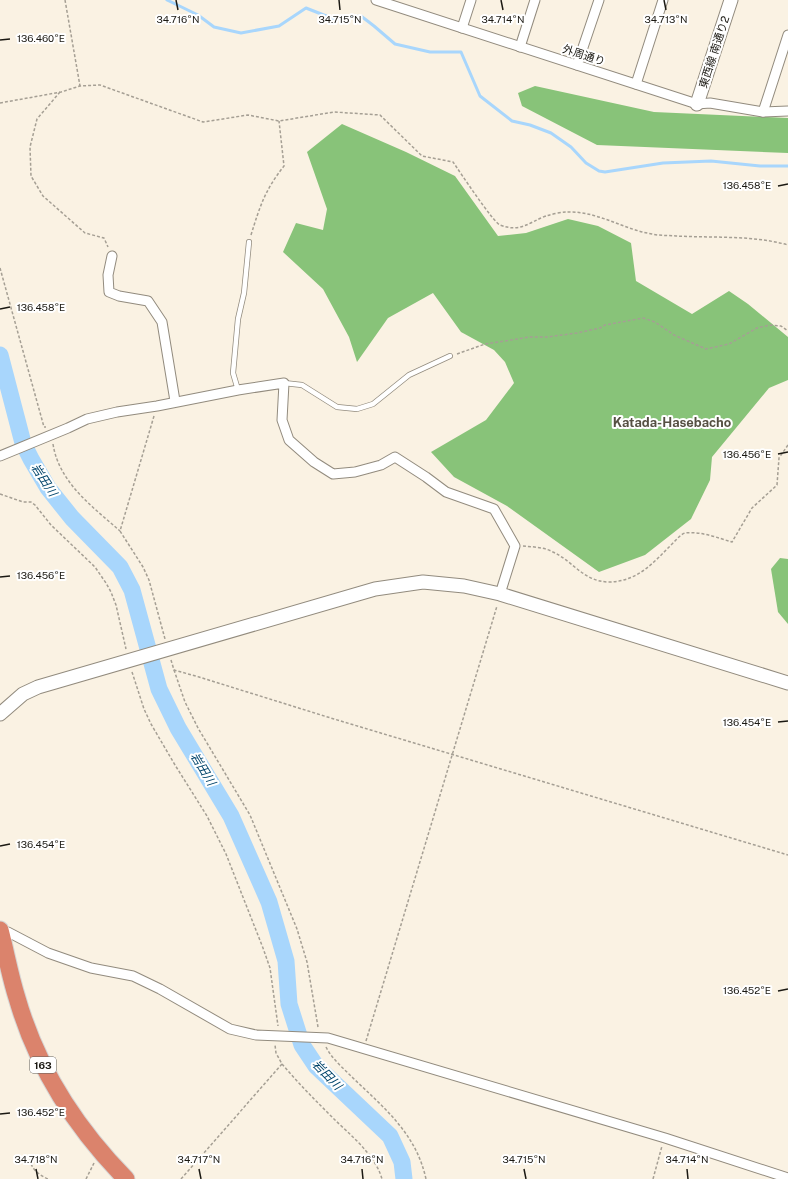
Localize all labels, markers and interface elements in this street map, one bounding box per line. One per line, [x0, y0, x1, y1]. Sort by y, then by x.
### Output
text: 34.716°N [157, 13, 199, 25]
text: 34.715°N [318, 13, 362, 25]
text: 34.714°N [481, 13, 525, 25]
text: 34.713°N [644, 13, 688, 25]
street label: 東西線 南通り2 [697, 14, 731, 90]
text: 136.460°E [17, 32, 65, 44]
street label: 外周通り [561, 42, 607, 68]
text: 136.458°E [723, 179, 771, 191]
text: 136.458°E [17, 301, 65, 313]
district label: Katada-Hasebacho [613, 415, 731, 430]
text: 136.456°E [723, 448, 771, 460]
water label: 岩田川 [28, 461, 61, 501]
text: 136.456°E [17, 569, 65, 581]
text: 136.454°E [723, 716, 771, 728]
water label: 岩田川 [188, 750, 219, 790]
text: 136.454°E [17, 838, 65, 850]
text: 136.452°E [723, 984, 771, 996]
road number: 163 [30, 1057, 56, 1073]
water label: 岩田川 [309, 1057, 346, 1094]
text: 136.452°E [17, 1106, 65, 1118]
text: 34.718°N [14, 1153, 58, 1165]
text: 34.717°N [178, 1153, 220, 1165]
text: 34.716°N [341, 1153, 383, 1165]
text: 34.715°N [502, 1153, 546, 1165]
text: 34.714°N [665, 1153, 709, 1165]

